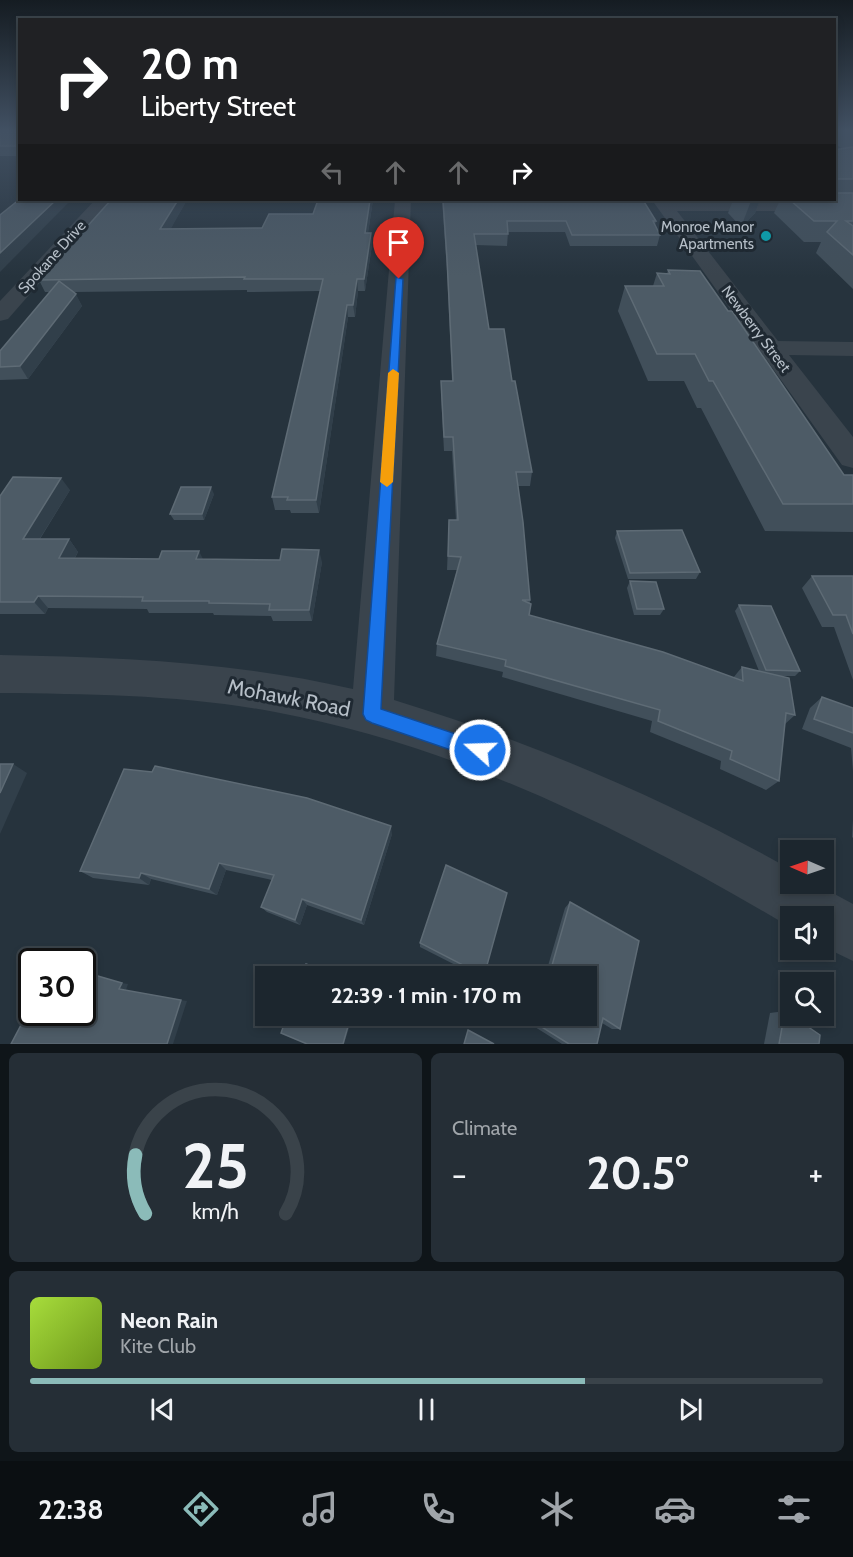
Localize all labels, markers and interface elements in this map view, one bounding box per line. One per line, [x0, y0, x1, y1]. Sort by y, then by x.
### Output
text: 20 m [141, 38, 239, 90]
icon: right [42, 42, 120, 120]
text: Liberty Street [141, 90, 296, 123]
icon: left [316, 156, 349, 189]
icon: ahead [379, 156, 412, 189]
icon: ahead [442, 156, 475, 189]
icon: right [505, 156, 538, 189]
street label: Spokane Drive [14, 216, 90, 297]
pin [373, 217, 424, 279]
place label: Monroe Manor Apartments [661, 218, 754, 253]
icon: arrive [382, 226, 415, 259]
marker: Monroe Manor Apartments [759, 229, 773, 243]
street label: Newberry Street [718, 282, 794, 376]
street label: Mohawk Road [226, 673, 353, 722]
position arrow [448, 718, 512, 782]
north arrow [780, 840, 834, 894]
map controls [780, 840, 834, 1026]
button: sound [780, 906, 834, 960]
speed limit sign: 30 [18, 948, 96, 1026]
button: search [780, 972, 834, 1026]
text: 22:39 · 1 min · 170 m [331, 982, 521, 1009]
text: Climate [452, 1116, 517, 1140]
text: 25 [182, 1128, 249, 1204]
text: 20.5° [586, 1146, 689, 1200]
text: − [452, 1154, 467, 1194]
text: + [808, 1154, 823, 1194]
text: km/h [192, 1199, 239, 1225]
text: Neon Rain [120, 1307, 218, 1334]
text: Kite Club [120, 1334, 196, 1358]
icon: previous [146, 1393, 179, 1426]
icon: pause [410, 1393, 443, 1426]
icon: next [674, 1393, 707, 1426]
icon: directions [180, 1488, 222, 1530]
icon: music [299, 1488, 341, 1530]
icon: phone [417, 1488, 459, 1530]
icon: climate [536, 1488, 578, 1530]
icon: car [654, 1488, 696, 1530]
icon: filters [773, 1488, 815, 1530]
text: 22:38 [38, 1493, 104, 1526]

